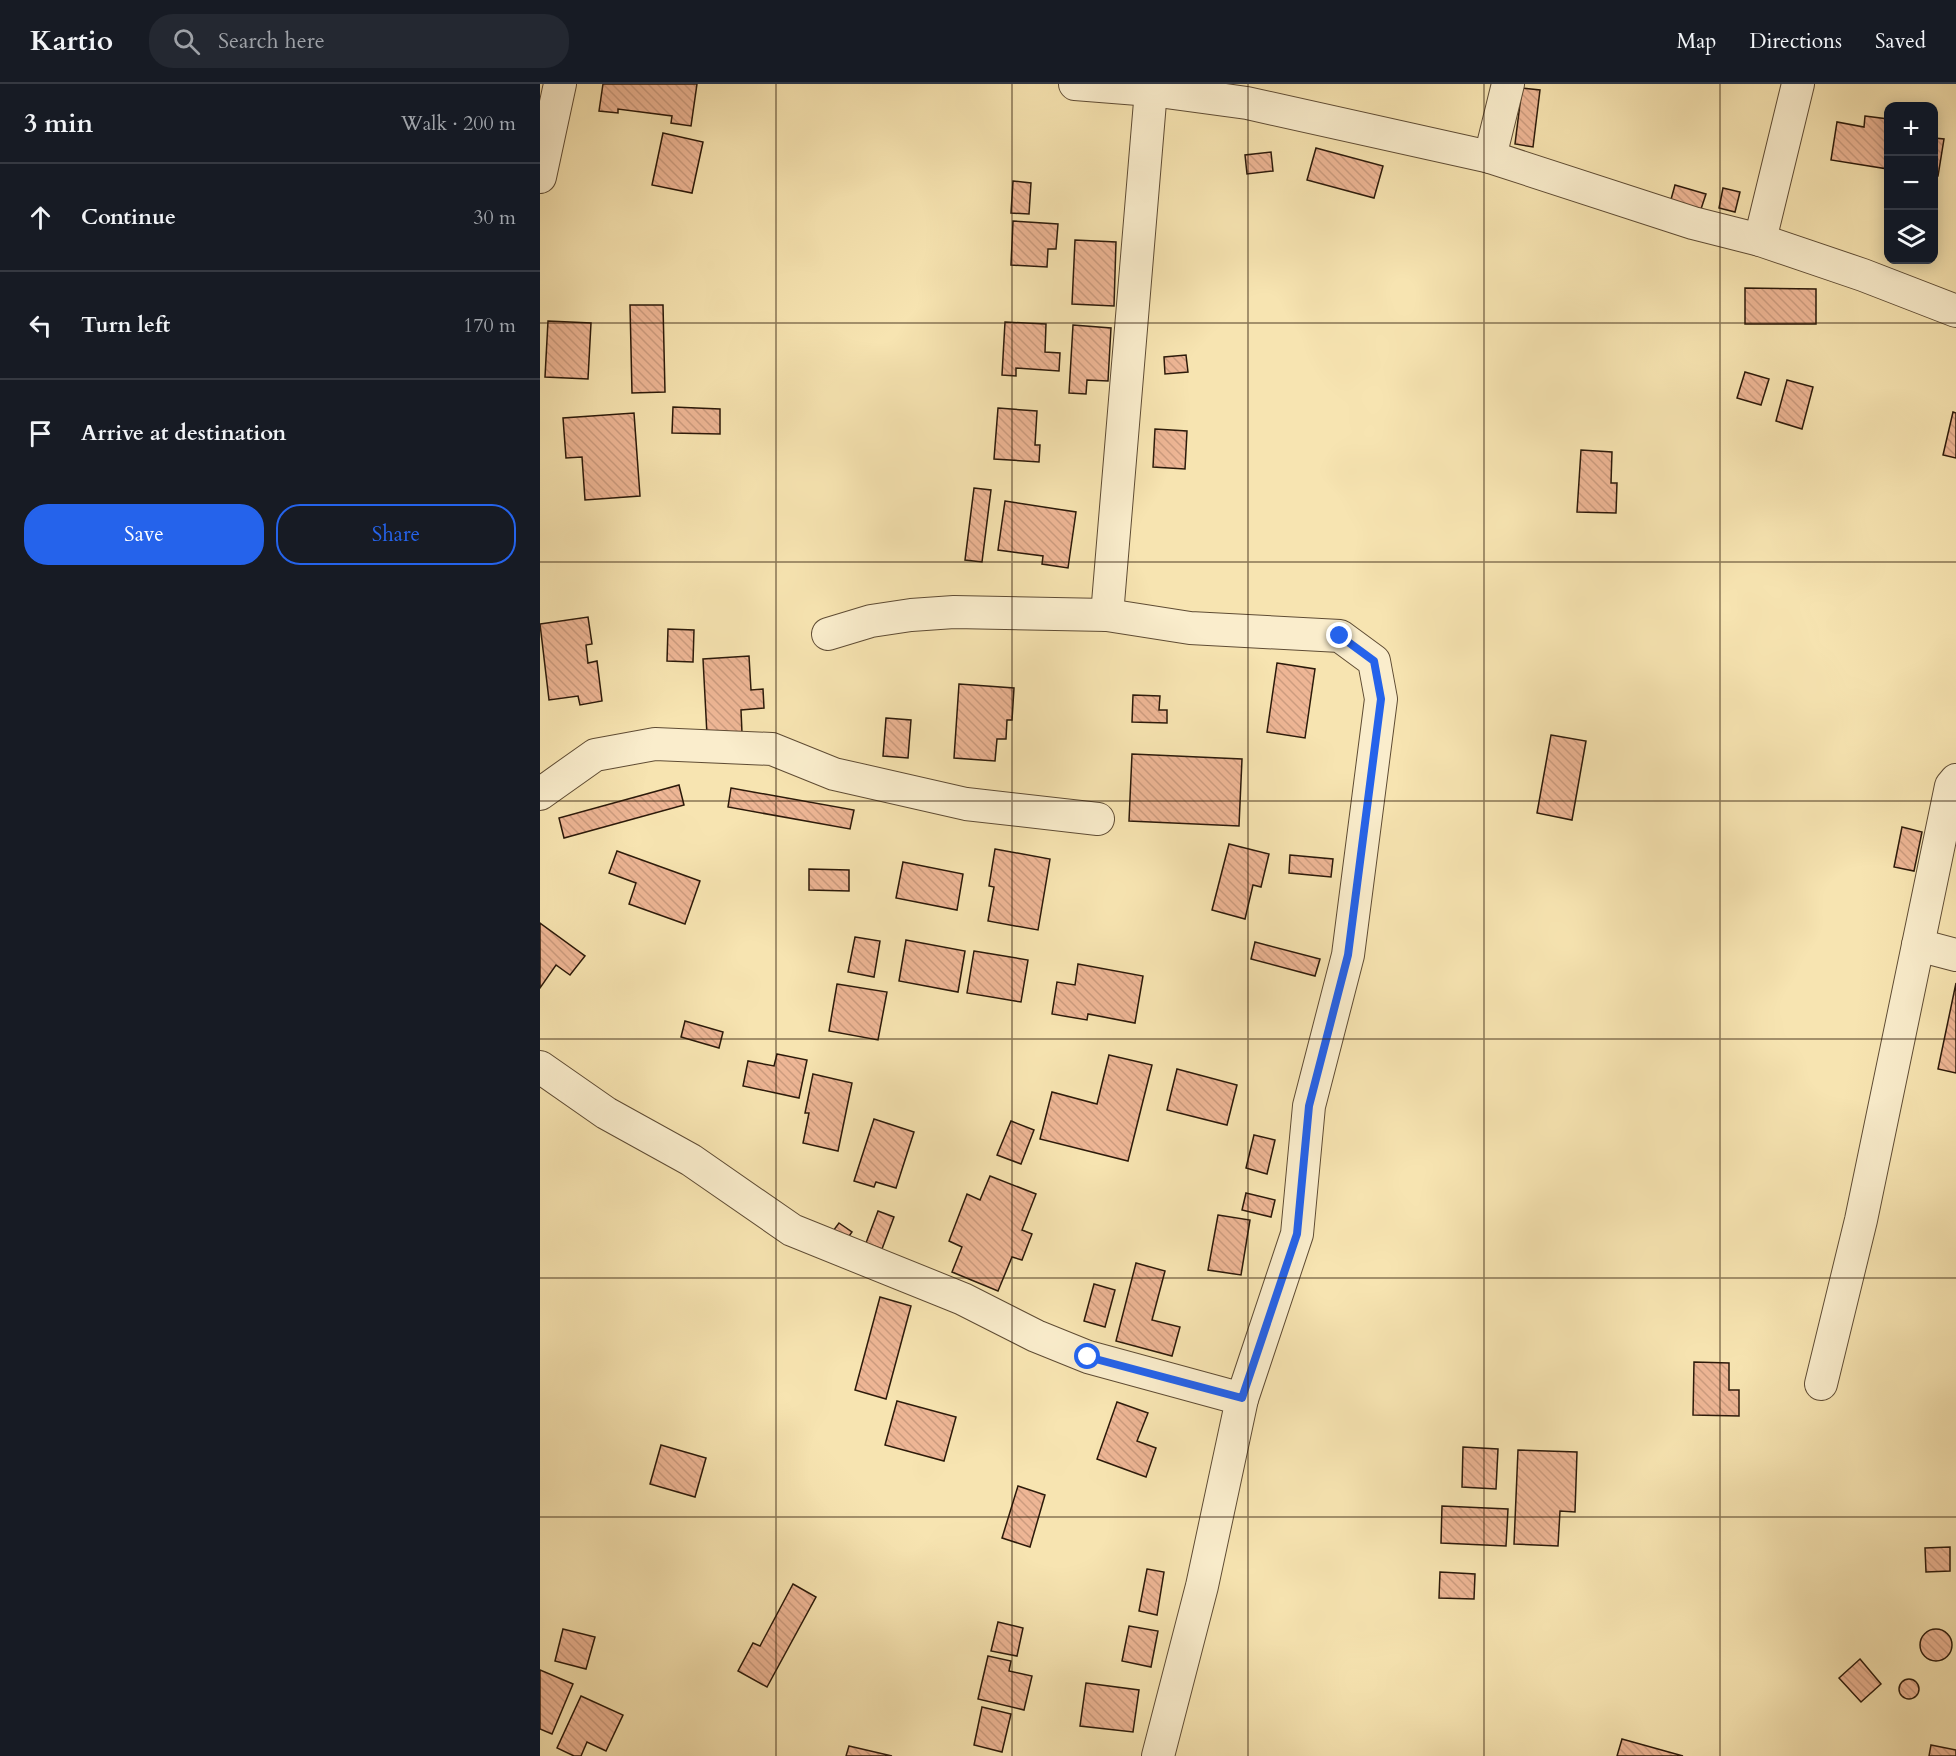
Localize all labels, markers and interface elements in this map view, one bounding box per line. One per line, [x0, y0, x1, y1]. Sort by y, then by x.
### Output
search box [149, 14, 569, 68]
text: Kartio [30, 22, 113, 60]
icon: search [170, 25, 203, 58]
text: Search here [218, 26, 325, 56]
text: Map [1676, 27, 1716, 56]
text: Directions [1749, 27, 1842, 56]
text: Saved [1875, 27, 1926, 56]
map controls [1884, 102, 1938, 264]
button: + [1884, 102, 1938, 156]
text: 3 min [24, 106, 93, 141]
text: Walk · 200 m [401, 110, 516, 137]
button: − [1884, 156, 1938, 210]
icon: ahead [24, 201, 57, 234]
text: Continue [81, 202, 176, 232]
text: 30 m [473, 204, 516, 231]
button: layers [1884, 210, 1938, 264]
icon: left [24, 309, 57, 342]
text: Turn left [81, 310, 170, 340]
text: 170 m [463, 312, 516, 339]
icon: arrive [24, 417, 57, 450]
text: Arrive at destination [81, 418, 286, 448]
button: Save [24, 504, 264, 565]
button: Share [276, 504, 516, 565]
route end [1326, 622, 1352, 648]
route start [1074, 1343, 1100, 1369]

